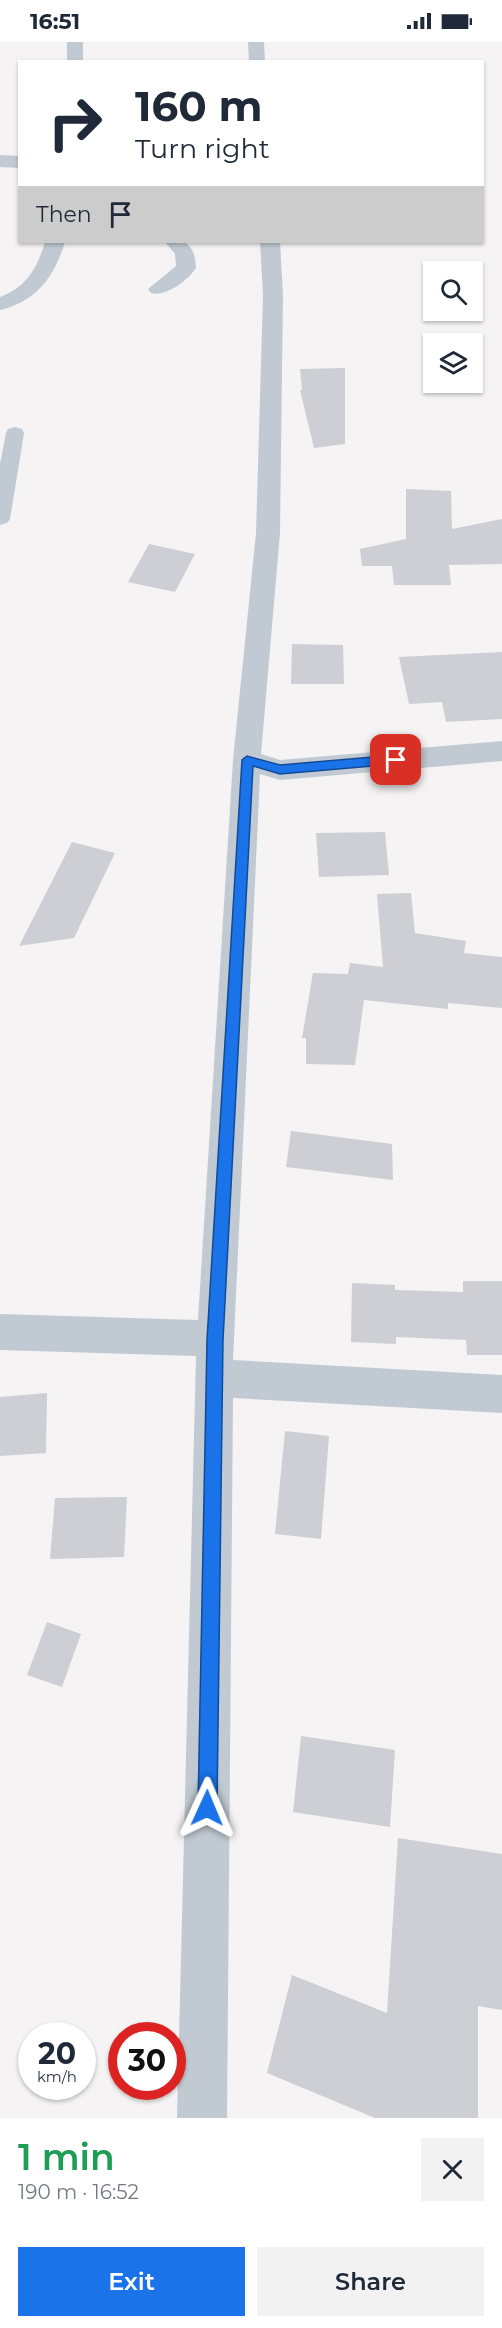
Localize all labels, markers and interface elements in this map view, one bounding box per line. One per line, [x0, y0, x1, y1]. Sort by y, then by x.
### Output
text: 16:51 [30, 8, 80, 35]
text: 160 m [135, 80, 263, 132]
icon: right [36, 84, 114, 162]
text: Turn right [135, 132, 270, 165]
icon: arrive [104, 198, 137, 231]
text: Then [36, 201, 92, 228]
map controls [423, 261, 483, 393]
button: search [423, 261, 483, 321]
button: layers [423, 333, 483, 393]
pin [370, 734, 421, 785]
icon: arrive [379, 743, 412, 776]
position arrow [175, 1776, 239, 1840]
speed limit sign: 30 [108, 2022, 186, 2100]
text: 20 [38, 2035, 76, 2072]
text: km/h [37, 2067, 77, 2086]
text: 1 min [18, 2135, 115, 2179]
button: close [421, 2138, 484, 2201]
text: 190 m · 16:52 [18, 2180, 139, 2204]
button: Exit [18, 2247, 245, 2316]
button: Share [257, 2247, 484, 2316]

